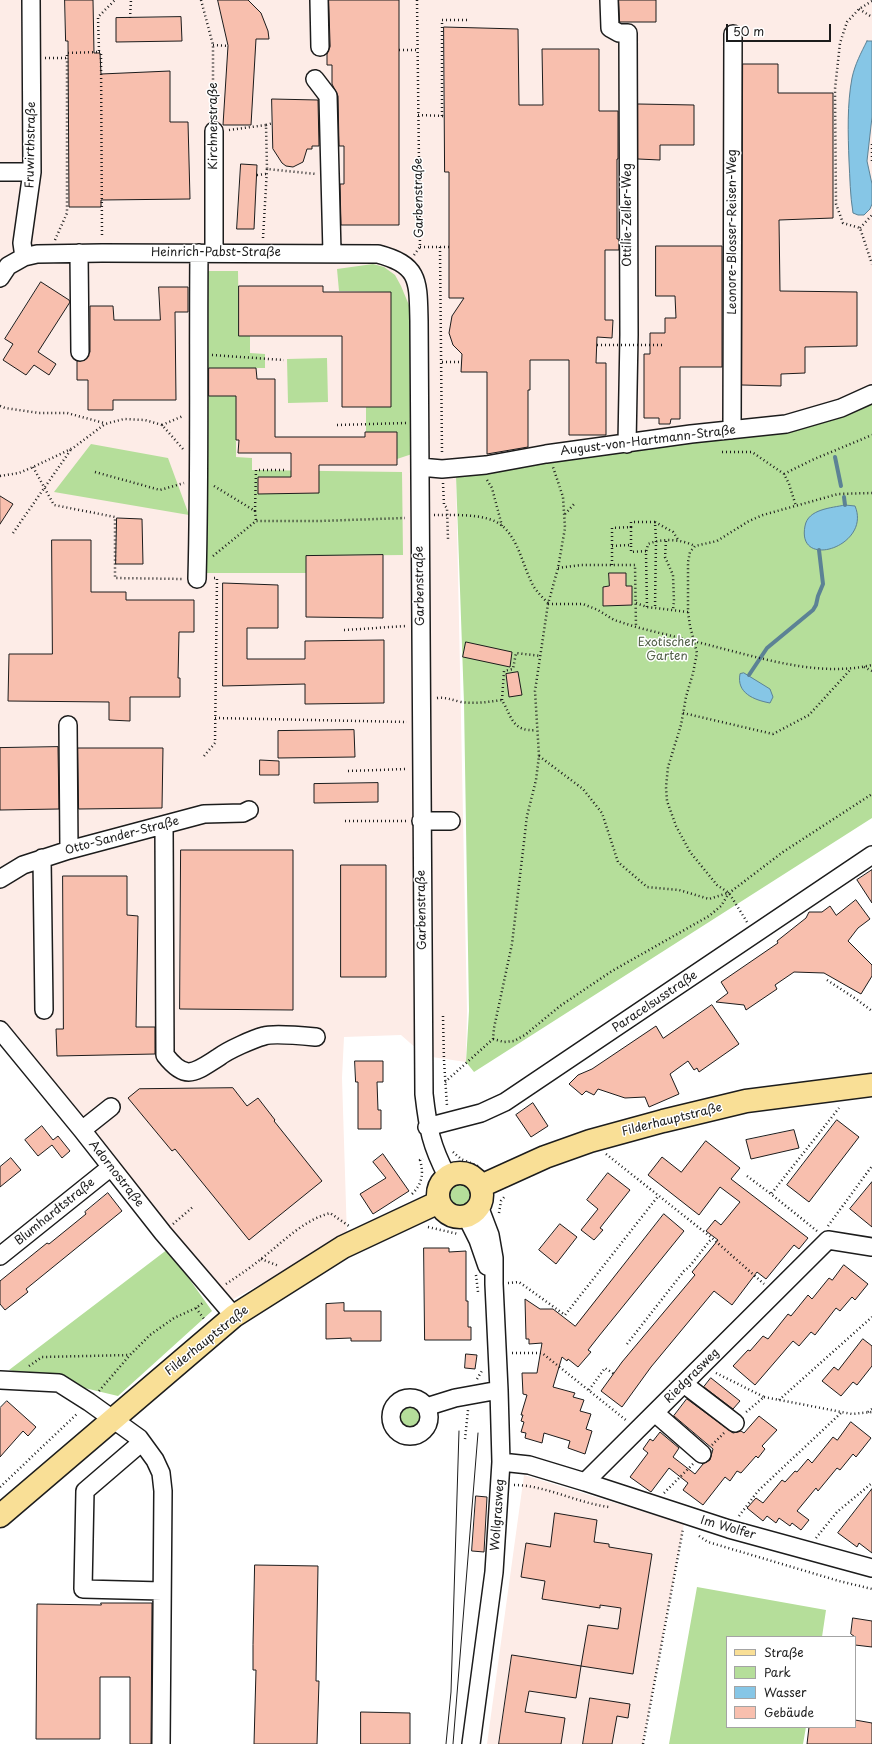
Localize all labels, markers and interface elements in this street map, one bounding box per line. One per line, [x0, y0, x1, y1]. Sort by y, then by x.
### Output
scale bar [728, 16, 833, 42]
text: 50 m [733, 22, 764, 40]
street label: Kirchnerstraße [207, 82, 221, 170]
street label: Fruwirthstraße [23, 101, 39, 189]
street label: Leonore-Blosser-Reisen-Weg [726, 149, 740, 315]
street label: Garbenstraße [411, 158, 427, 238]
street label: Ottilie-Zeller-Weg [621, 163, 635, 267]
street label: Heinrich-Pabst-Straße [151, 246, 281, 260]
street label: August-von-Hartmann-Straße [559, 423, 737, 459]
street label: Garbenstraße [412, 546, 428, 626]
park label: Exotischer Garten [638, 636, 696, 664]
street label: Otto-Sander-Straße [63, 814, 181, 858]
street label: Garbenstraße [414, 870, 430, 950]
street label: Paracelsusstraße [610, 968, 700, 1036]
street label: Filderhauptstraße [620, 1101, 724, 1139]
street label: Adornostraße [86, 1138, 146, 1210]
street label: Blumhardtstraße [12, 1175, 98, 1249]
street label: Filderhauptstraße [162, 1303, 252, 1379]
street label: Riedgrasweg [662, 1346, 722, 1406]
street label: Wollgrasweg [488, 1478, 508, 1552]
street label: Im Wolfer [699, 1513, 757, 1543]
legend [726, 1636, 856, 1728]
text: Straße [764, 1643, 804, 1661]
text: Park [764, 1663, 791, 1681]
text: Wasser [764, 1683, 807, 1701]
text: Gebäude [764, 1703, 814, 1721]

